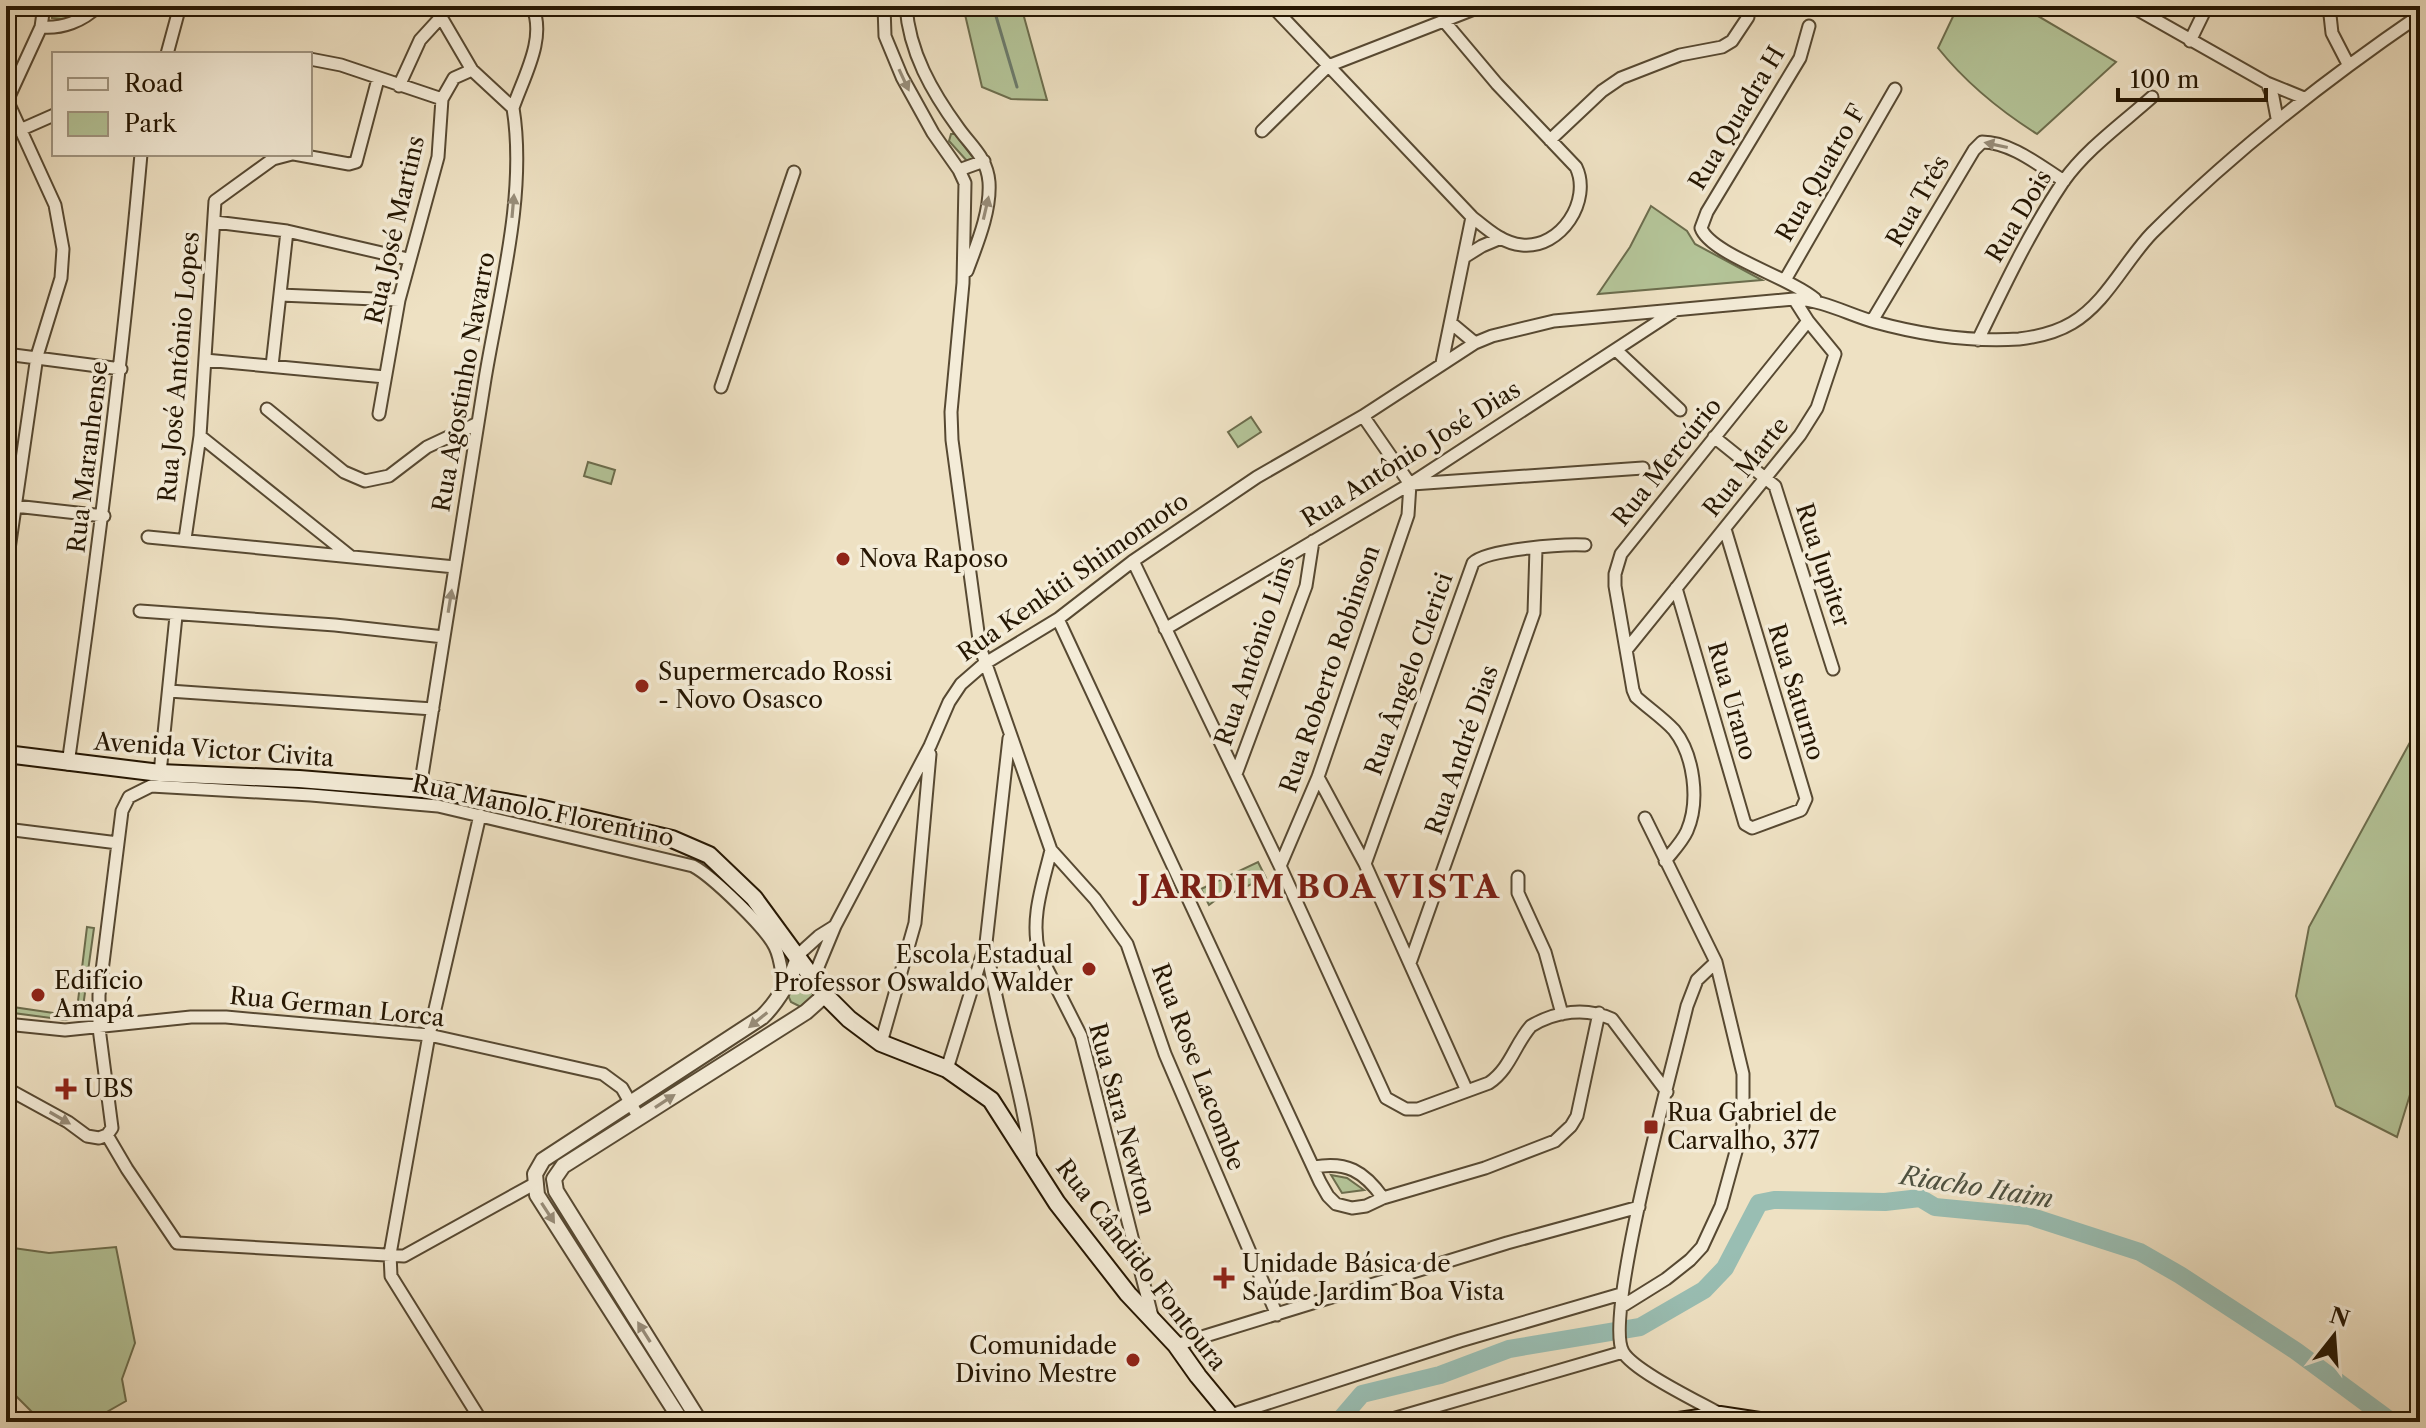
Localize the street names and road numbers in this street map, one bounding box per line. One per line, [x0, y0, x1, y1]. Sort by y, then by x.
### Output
street label: Rua Quadra H [1682, 41, 1791, 195]
street label: Rua Quatro F [1770, 99, 1871, 246]
street label: Rua José Martins [359, 133, 430, 327]
street label: Rua Três [1880, 150, 1955, 252]
street label: Rua Dois [1980, 164, 2058, 267]
street label: Rua José Antônio Lopes [152, 230, 205, 504]
street label: Rua Agostinho Navarro [426, 250, 501, 514]
street label: Rua Maranhense [61, 359, 114, 554]
street label: Rua Antônio José Dias [1296, 374, 1526, 533]
street label: Rua Mercúrio [1606, 391, 1727, 532]
street label: Rua Marte [1697, 411, 1795, 522]
street label: Rua Kenkiti Shimomoto [952, 486, 1194, 667]
street label: Rua Jupiter [1790, 499, 1857, 630]
street label: Rua Roberto Robinson [1274, 541, 1386, 796]
street label: Rua Antônio Lins [1209, 552, 1300, 749]
street label: Rua Ângelo Clerici [1358, 569, 1459, 779]
street label: Rua Saturno [1762, 620, 1831, 764]
street label: Rua Urano [1702, 639, 1763, 763]
street label: Rua André Dias [1419, 661, 1504, 838]
street label: Avenida Victor Civita [92, 727, 335, 772]
street label: Rua Manolo Florentino [410, 769, 677, 852]
street label: Rua Rose Lacombe [1146, 959, 1251, 1174]
street label: Rua German Lorca [228, 981, 446, 1032]
street label: Rua Sara Newton [1083, 1020, 1162, 1218]
street label: Rua Cândido Fontoura [1050, 1153, 1233, 1376]

